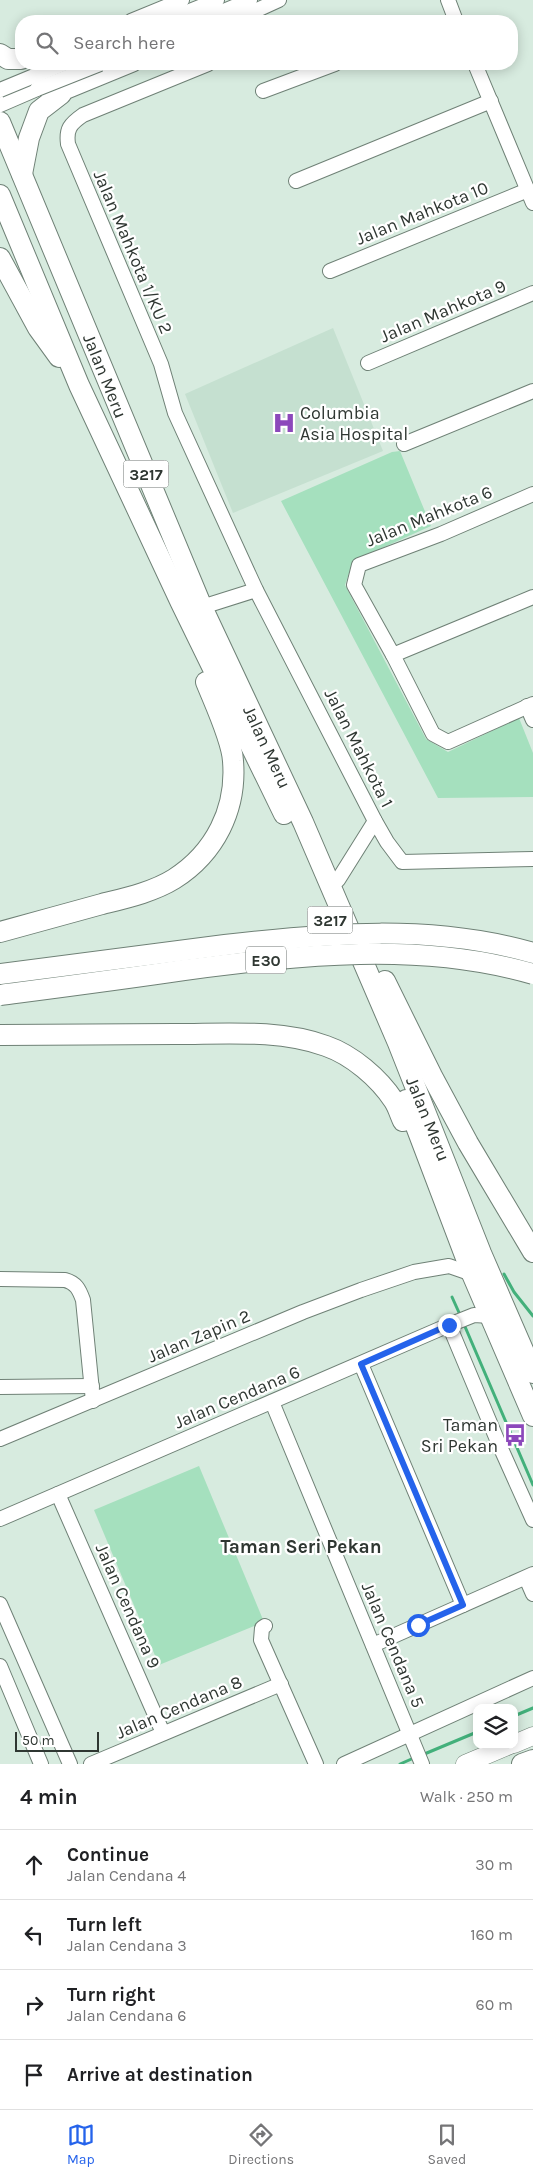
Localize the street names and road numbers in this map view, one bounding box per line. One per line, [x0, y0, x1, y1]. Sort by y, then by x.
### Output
street label: Jalan Mahkota 1/KU 2 [89, 167, 177, 337]
street label: Jalan Mahkota 10 [353, 176, 491, 250]
street label: Jalan Mahkota 9 [377, 275, 509, 347]
street label: Jalan Meru [78, 331, 132, 421]
road number: 3217 [124, 460, 168, 488]
street label: Jalan Mahkota 6 [363, 481, 495, 551]
street label: Jalan Mahkota 1 [320, 685, 398, 811]
street label: Jalan Meru [238, 702, 296, 792]
road number: 3217 [308, 906, 352, 934]
road number: E30 [246, 946, 286, 974]
street label: Jalan Meru [401, 1074, 455, 1164]
street label: Jalan Zapin 2 [144, 1305, 254, 1367]
street label: Jalan Cendana 6 [171, 1361, 303, 1433]
street label: Jalan Cendana 9 [91, 1540, 165, 1672]
street label: Jalan Cendana 5 [357, 1579, 429, 1711]
street label: Jalan Cendana 8 [113, 1670, 245, 1744]

